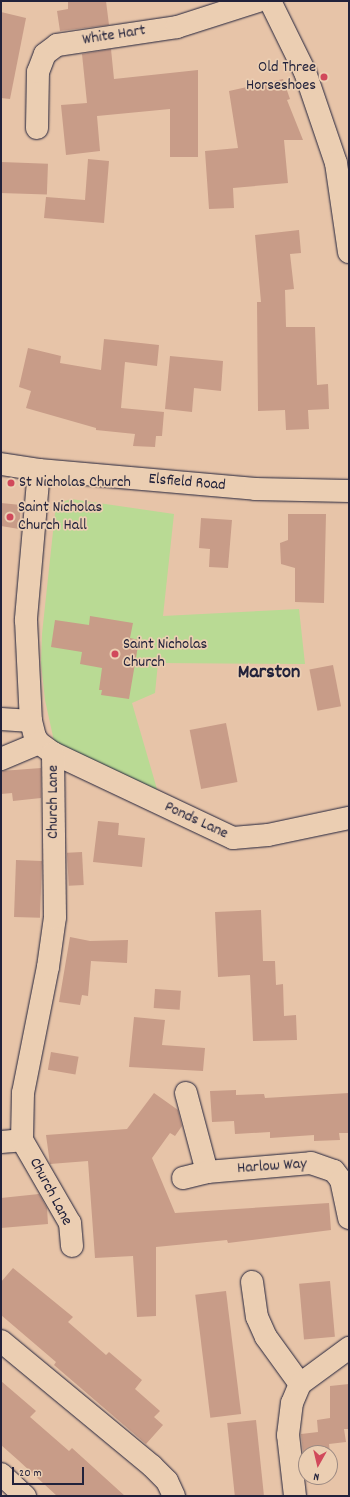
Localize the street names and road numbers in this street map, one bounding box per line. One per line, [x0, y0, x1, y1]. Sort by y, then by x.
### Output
street label: White Hart [81, 22, 147, 50]
street label: Elsfield Road [148, 470, 226, 496]
street label: Church Lane [44, 765, 64, 839]
street label: Ponds Lane [161, 798, 231, 844]
street label: Church Lane [24, 1155, 76, 1229]
street label: Harlow Way [237, 1155, 307, 1179]

